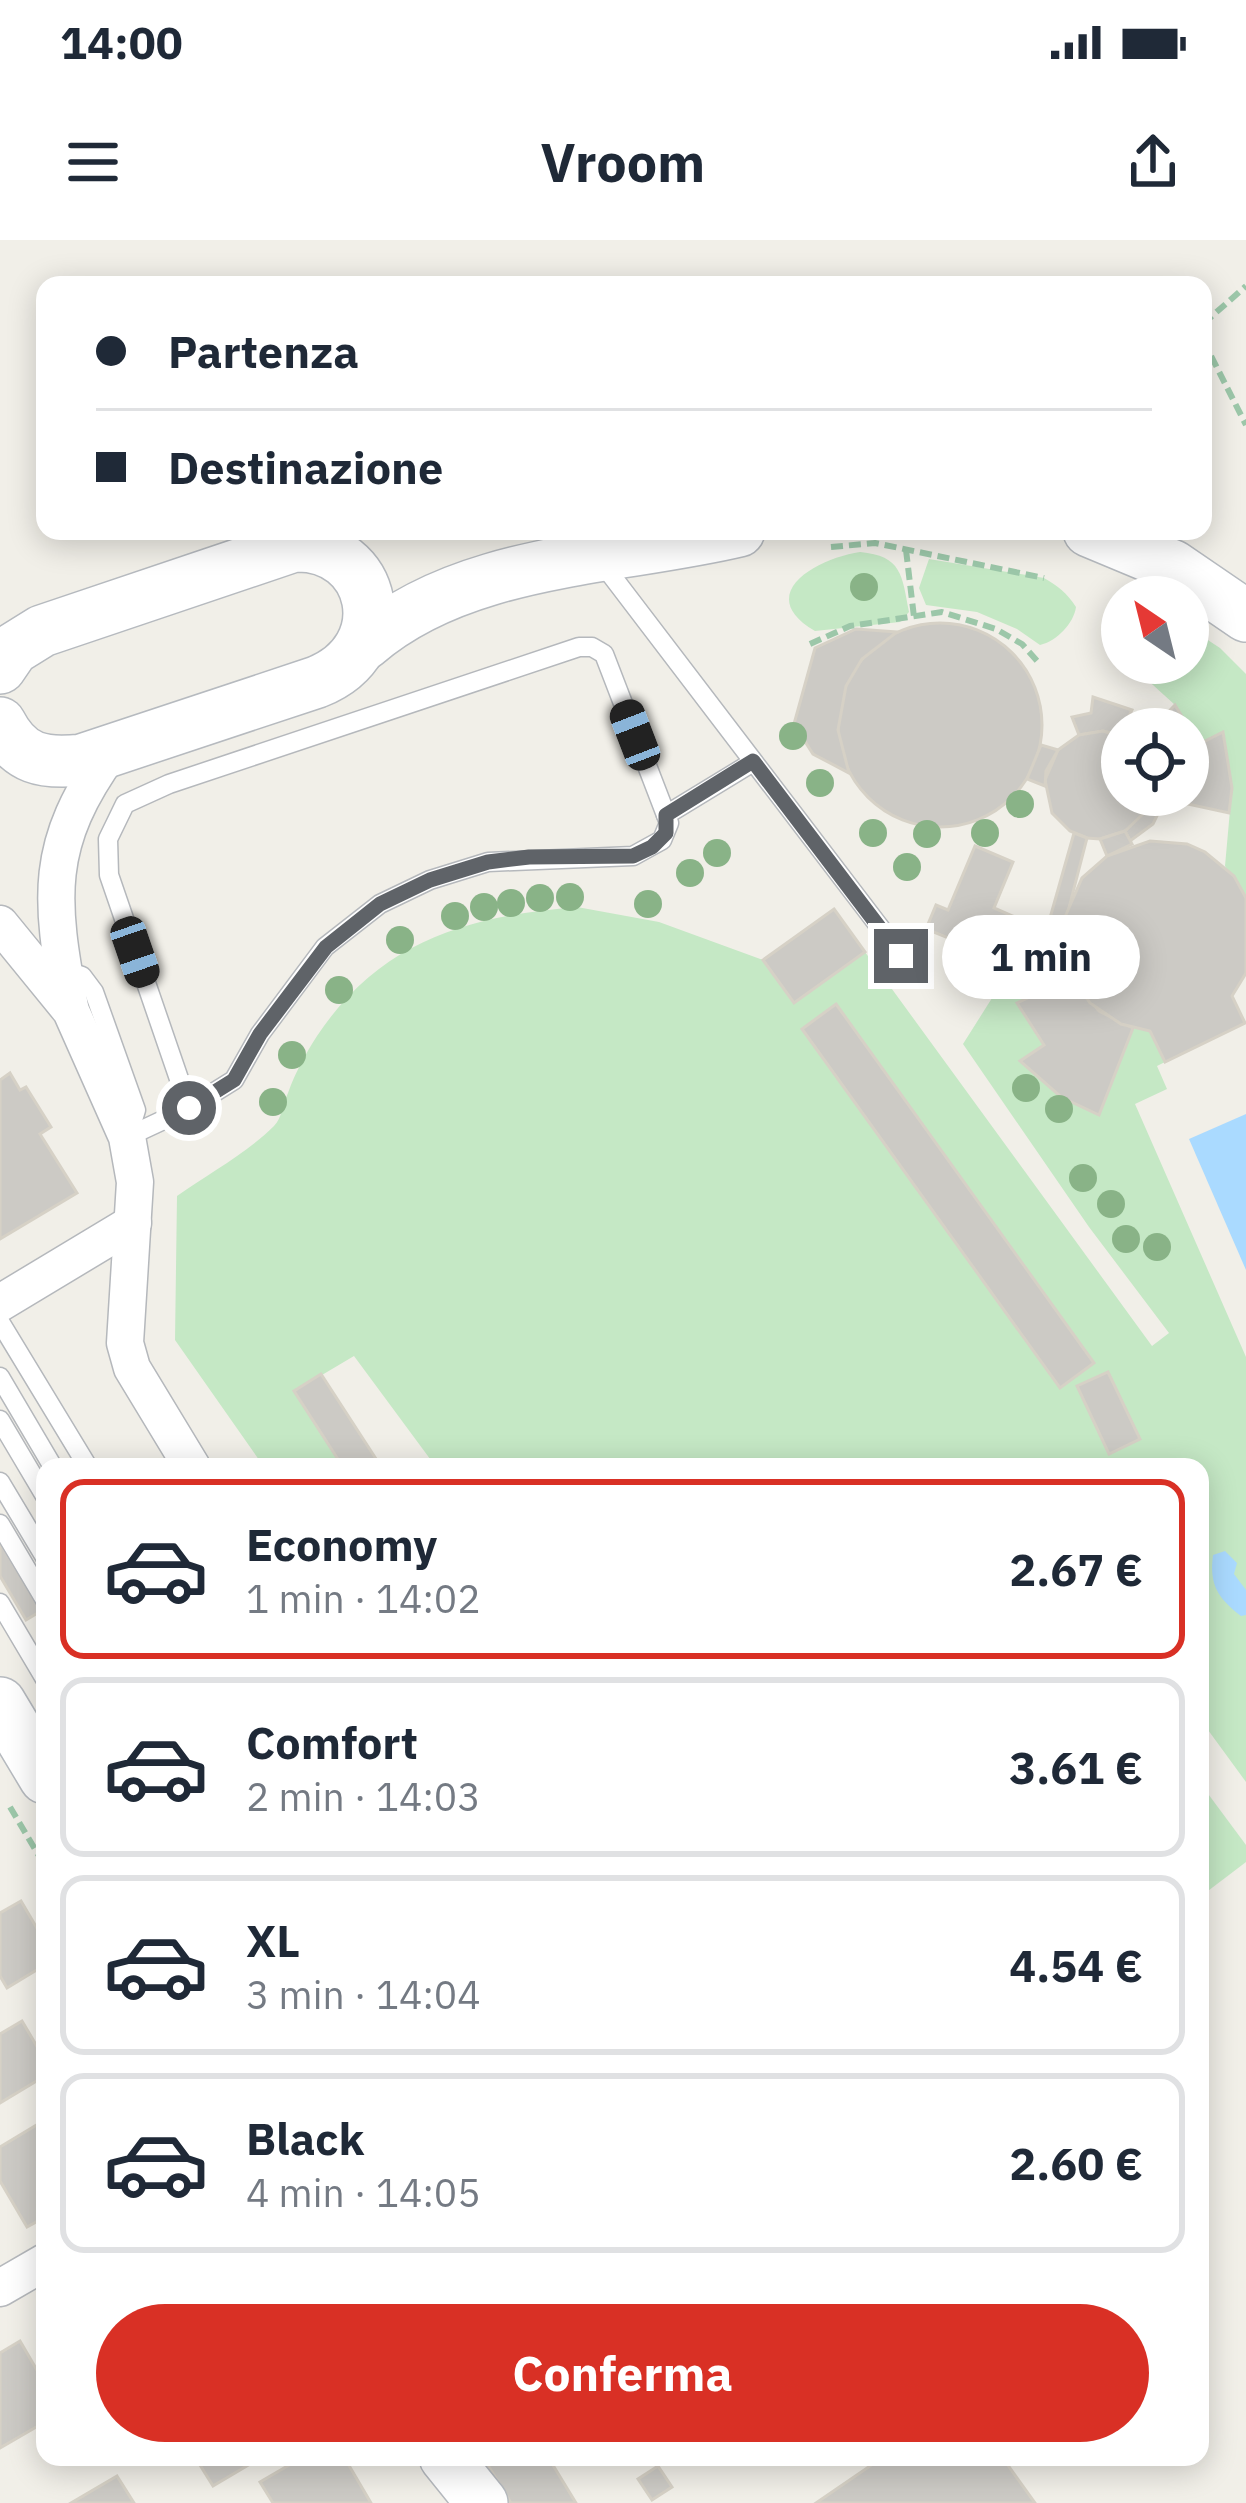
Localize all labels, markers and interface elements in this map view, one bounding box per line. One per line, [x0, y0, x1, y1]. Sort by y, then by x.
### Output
text: 14:00 [60, 13, 183, 71]
text: Vroom [541, 127, 705, 197]
icon: menu [60, 129, 126, 195]
icon: share [1120, 129, 1186, 195]
text: Partenza [168, 322, 359, 380]
text: Destinazione [168, 438, 443, 496]
north arrow [1101, 576, 1209, 684]
map controls [1101, 576, 1209, 816]
car [605, 695, 665, 775]
button: locate [1101, 708, 1209, 816]
car [106, 912, 164, 992]
callout: 1 min [943, 914, 1141, 998]
route end [874, 929, 928, 983]
text: 1 min [990, 931, 1092, 982]
route start [162, 1081, 216, 1135]
icon: car [102, 1515, 210, 1623]
text: Economy [246, 1515, 437, 1573]
text: 2.67 € [1009, 1540, 1143, 1598]
text: 1 min · 14:02 [246, 1573, 481, 1624]
icon: car [102, 1713, 210, 1821]
text: Comfort [246, 1713, 418, 1771]
text: 3.61 € [1009, 1738, 1143, 1796]
text: 2 min · 14:03 [246, 1771, 481, 1822]
icon: car [102, 1911, 210, 2019]
text: XL [246, 1911, 300, 1969]
text: 4.54 € [1009, 1936, 1143, 1994]
text: 3 min · 14:04 [246, 1969, 481, 2020]
icon: car [102, 2109, 210, 2217]
text: Black [246, 2109, 365, 2167]
text: 2.60 € [1009, 2134, 1143, 2192]
text: 4 min · 14:05 [246, 2167, 481, 2218]
button: Conferma [96, 2304, 1149, 2442]

